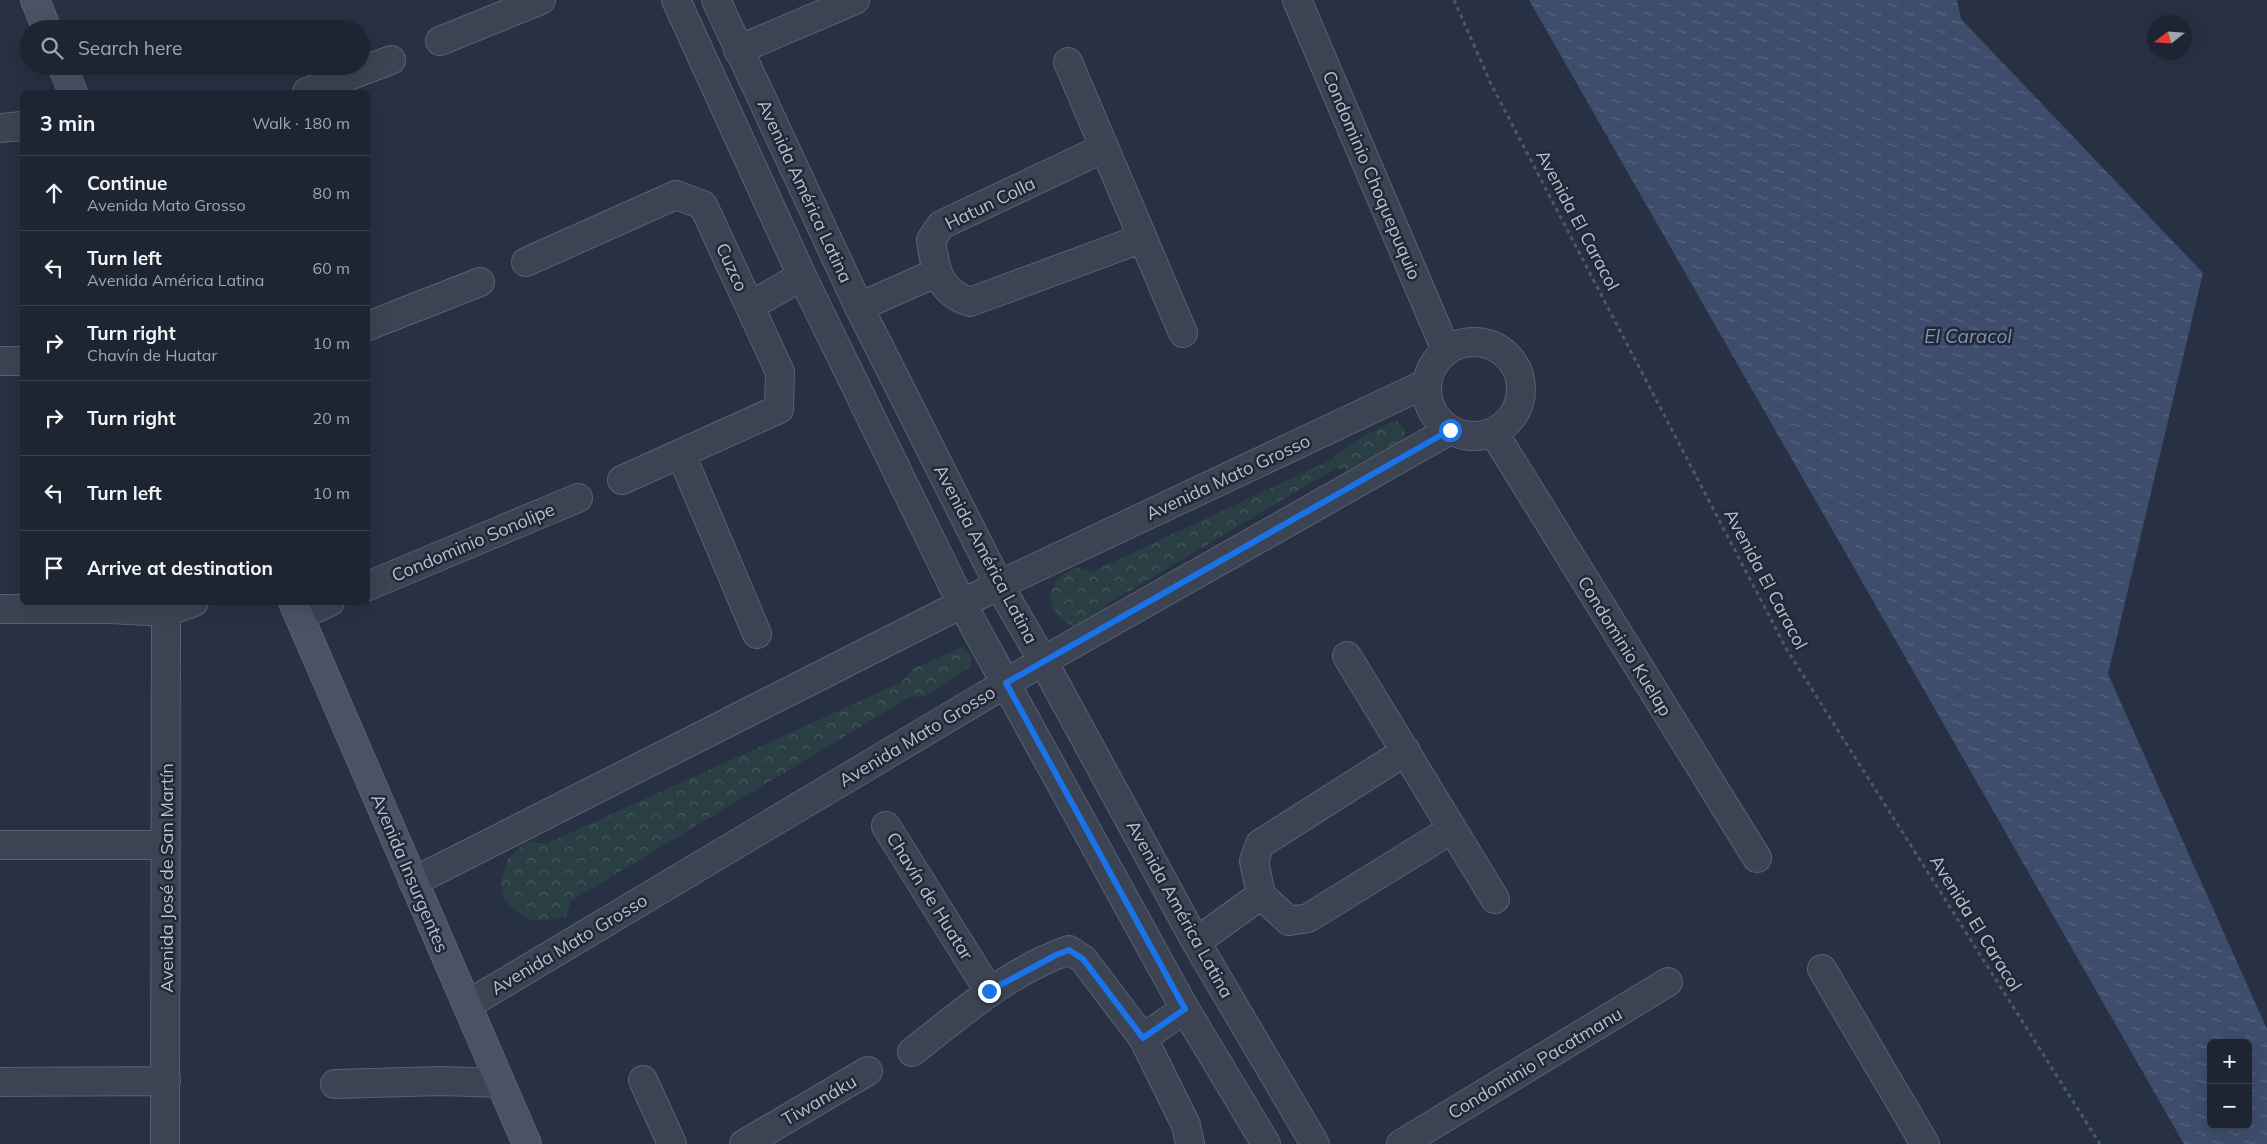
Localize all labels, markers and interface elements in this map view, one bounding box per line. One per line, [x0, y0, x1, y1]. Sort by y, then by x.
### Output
north arrow [2147, 15, 2192, 60]
search box [20, 20, 370, 75]
icon: search [38, 34, 66, 62]
text: Search here [78, 36, 182, 60]
street label: Condominio Choquepuquio [1318, 67, 1426, 283]
street label: Avenida América Latina [752, 96, 858, 286]
text: 3 min [40, 110, 95, 136]
text: Walk · 180 m [252, 113, 350, 133]
street label: Avenida El Caracol [1531, 146, 1625, 294]
text: Continue [87, 171, 167, 195]
street label: Hatun Colla [941, 171, 1039, 235]
icon: ahead [40, 179, 68, 207]
text: 80 m [313, 183, 350, 203]
text: Avenida Mato Grosso [87, 195, 246, 215]
street label: Cuzco [711, 239, 753, 295]
text: Turn left [87, 246, 162, 270]
icon: left [40, 254, 68, 282]
text: 60 m [313, 258, 350, 278]
text: Avenida América Latina [87, 270, 264, 290]
text: Turn right [87, 321, 176, 345]
water label: El Caracol [1924, 324, 2012, 348]
icon: right [40, 329, 68, 357]
text: 10 m [313, 333, 350, 353]
text: Chavín de Huatar [87, 345, 217, 365]
icon: right [40, 404, 68, 432]
text: Turn right [87, 406, 176, 430]
text: 20 m [313, 408, 350, 428]
route start [1439, 419, 1462, 442]
street label: Avenida Mato Grosso [1142, 429, 1314, 525]
street label: Avenida América Latina [929, 460, 1043, 648]
icon: left [40, 479, 68, 507]
text: Turn left [87, 481, 162, 505]
text: 10 m [313, 483, 350, 503]
street label: Condominio Sonolipe [388, 497, 558, 587]
street label: Avenida El Caracol [1719, 505, 1813, 653]
icon: arrive [40, 554, 68, 582]
text: Arrive at destination [87, 556, 273, 580]
street label: Condominio Kuelap [1573, 572, 1677, 720]
street label: Avenida Mato Grosso [835, 680, 999, 792]
street label: Avenida José de San Martín [155, 763, 178, 993]
street label: Avenida Insurgentes [366, 790, 454, 956]
street label: Avenida América Latina [1122, 816, 1238, 1002]
street label: Chavín de Huatar [881, 828, 979, 965]
street label: Avenida El Caracol [1925, 851, 2027, 995]
street label: Avenida Mato Grosso [487, 888, 651, 1000]
route end [978, 980, 1001, 1003]
street label: Condominio Pacatmanu [1444, 1002, 1626, 1124]
map controls [2207, 1039, 2252, 1129]
button: + [2207, 1039, 2252, 1084]
street label: Tiwanáku [778, 1069, 860, 1131]
button: − [2207, 1084, 2252, 1129]

